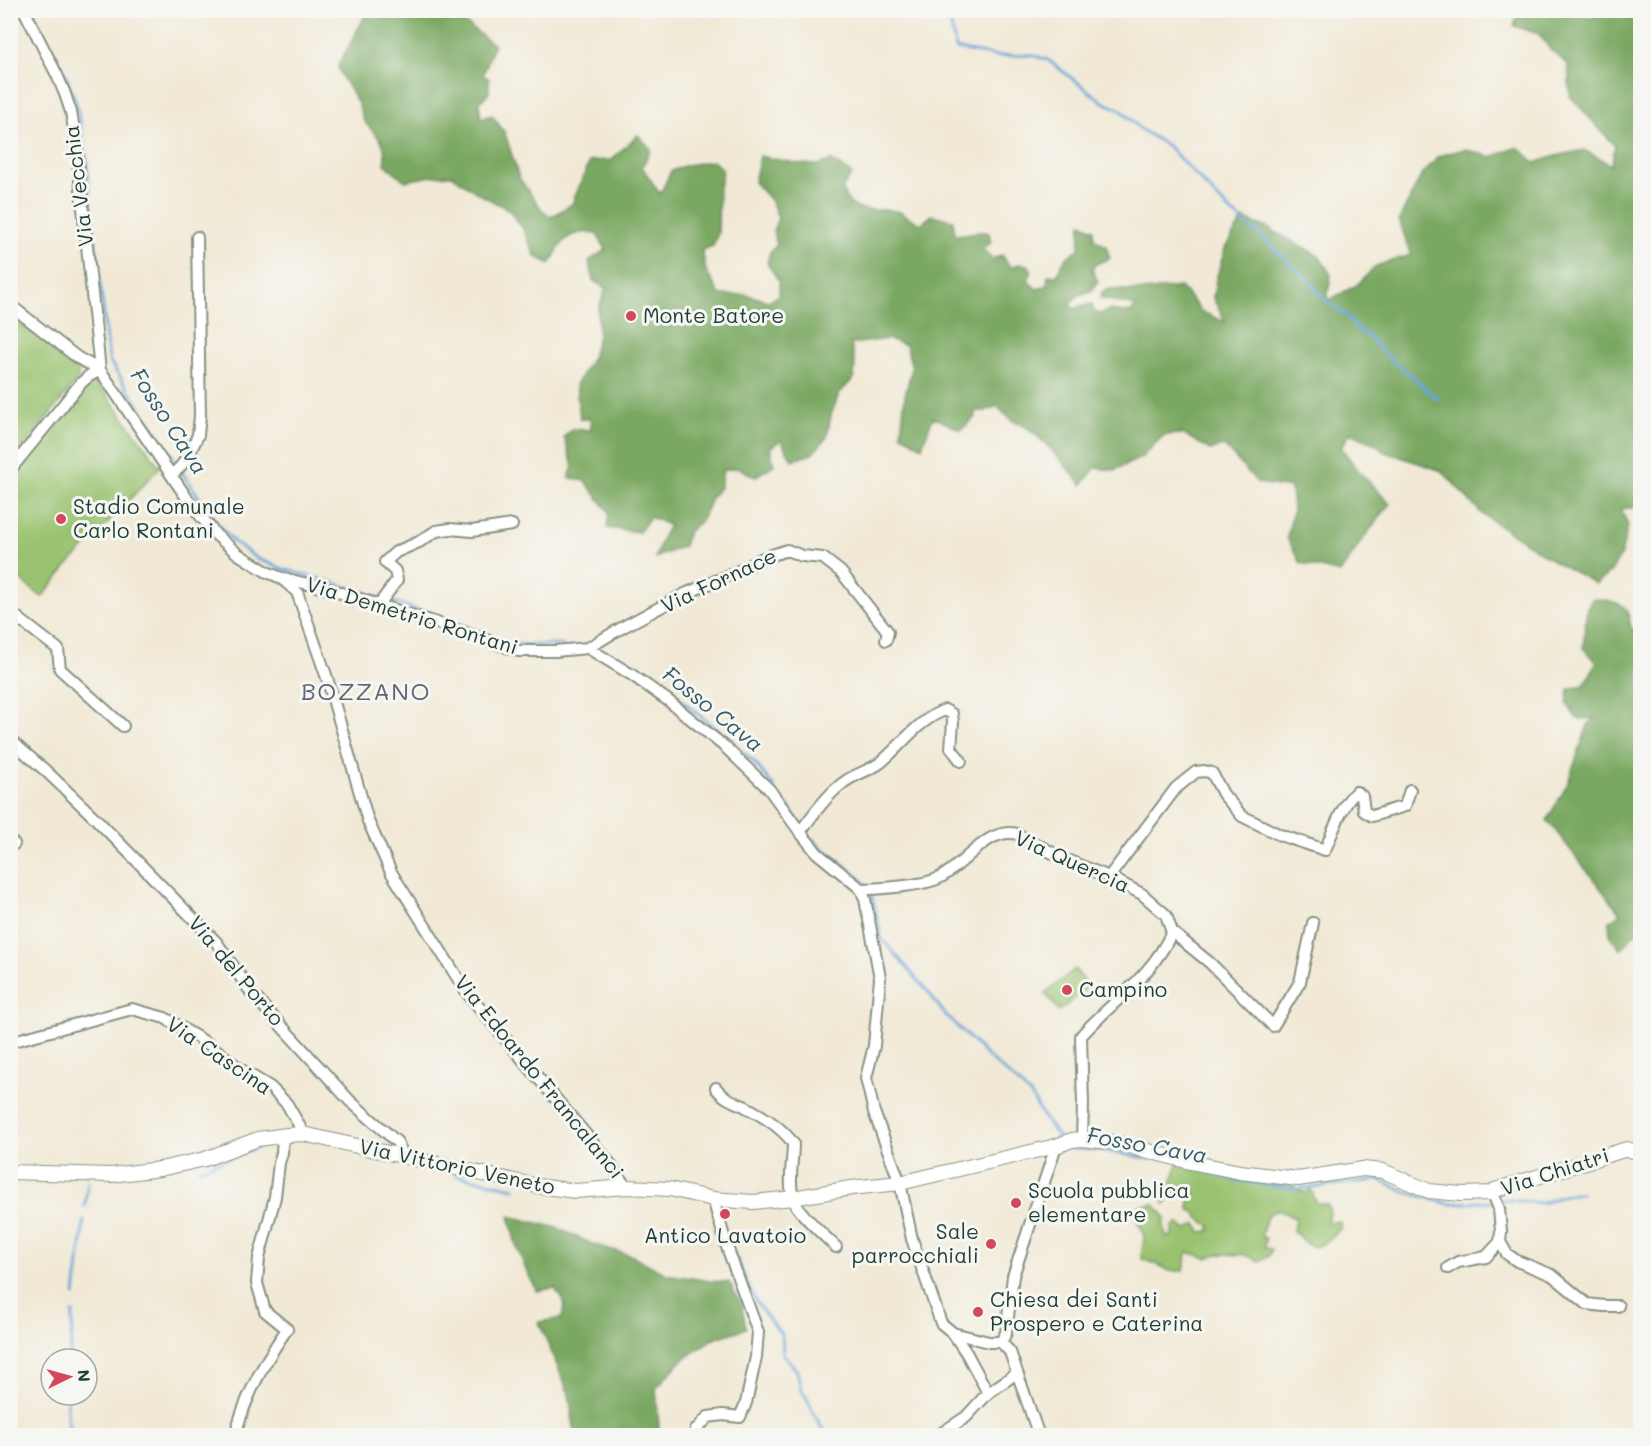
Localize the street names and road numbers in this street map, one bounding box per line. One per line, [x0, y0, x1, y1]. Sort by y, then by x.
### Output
street label: Via Vecchia [57, 124, 98, 249]
street label: Via Fornace [656, 541, 781, 618]
street label: Via Demetrio Rontani [303, 569, 522, 660]
street label: Via Quercia [1011, 823, 1134, 898]
street label: Via del Porto [183, 909, 291, 1031]
street label: Via Edoardo Francalanci [449, 969, 631, 1184]
street label: Via Cascina [162, 1010, 278, 1100]
street label: Via Vittorio Veneto [357, 1132, 558, 1199]
street label: Via Chiatri [1497, 1140, 1612, 1201]

